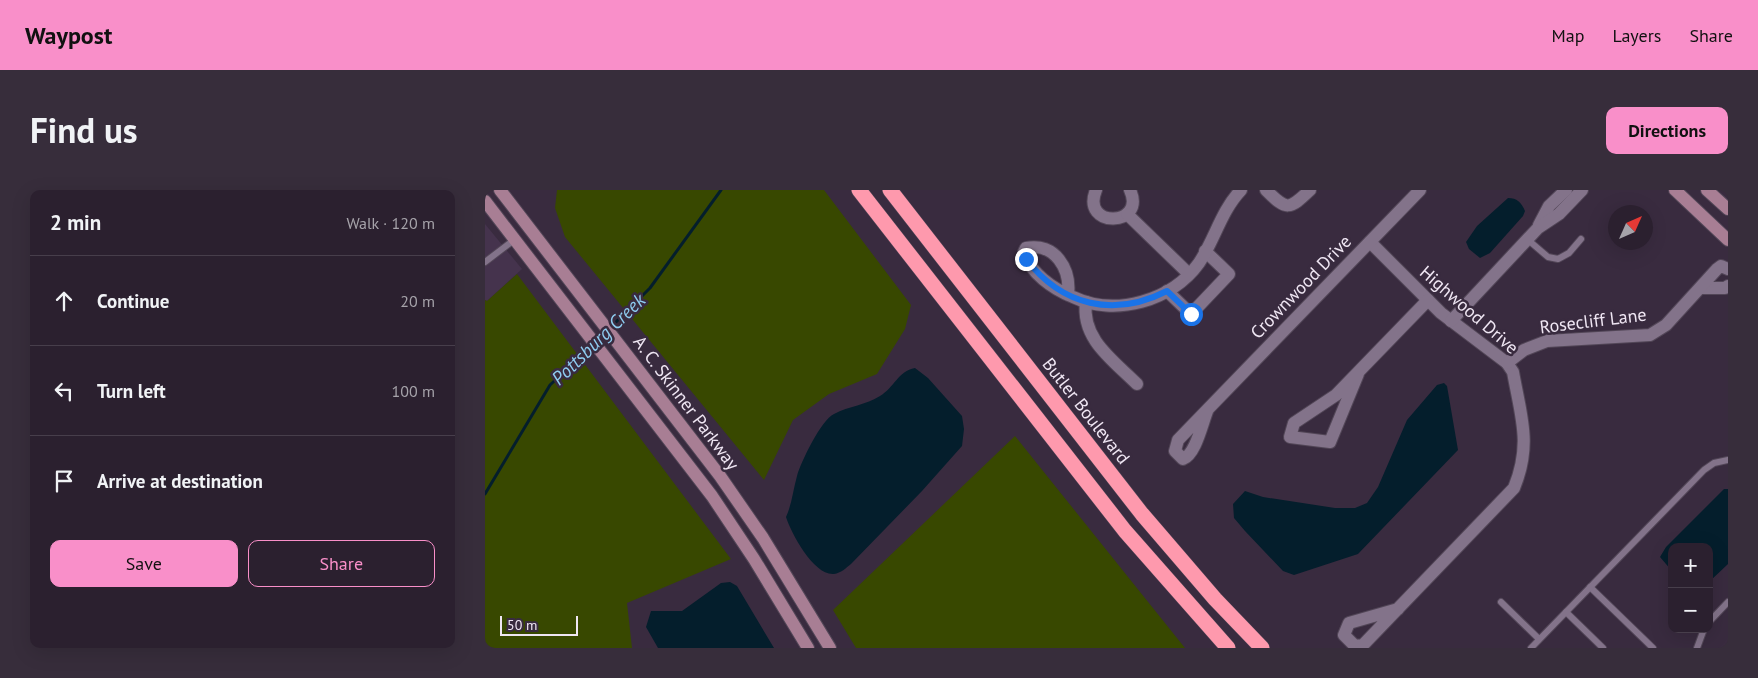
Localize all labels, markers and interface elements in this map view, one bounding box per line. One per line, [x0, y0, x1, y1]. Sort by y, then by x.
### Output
text: Waypost [25, 20, 112, 51]
text: Map [1552, 24, 1584, 47]
text: Layers [1612, 24, 1661, 47]
text: Share [1689, 24, 1733, 47]
text: Find us [30, 107, 138, 153]
button: Directions [1606, 107, 1728, 154]
north arrow [1608, 205, 1653, 250]
text: 2 min [50, 209, 101, 236]
text: Walk · 120 m [346, 213, 435, 233]
street label: Crownwood Drive [1245, 230, 1356, 343]
route end [1015, 248, 1038, 271]
street label: Highwood Drive [1415, 260, 1524, 359]
icon: ahead [50, 287, 78, 315]
water label: Pottsburg Creek [546, 287, 651, 390]
text: Continue [97, 289, 169, 313]
text: 20 m [400, 291, 435, 311]
route start [1180, 303, 1203, 326]
street label: Rosecliff Lane [1538, 303, 1648, 338]
street label: A. C. Skinner Parkway [628, 331, 745, 475]
street label: Butler Boulevard [1038, 353, 1135, 469]
icon: left [50, 377, 78, 405]
text: Turn left [97, 379, 166, 403]
text: 100 m [392, 381, 435, 401]
icon: arrive [50, 467, 78, 495]
text: Arrive at destination [97, 469, 263, 493]
button: Save [50, 540, 238, 587]
button: Share [248, 540, 435, 587]
map controls [1668, 543, 1713, 633]
button: + [1668, 543, 1713, 588]
button: − [1668, 588, 1713, 633]
scale bar [500, 613, 577, 636]
text: 50 m [507, 616, 537, 634]

